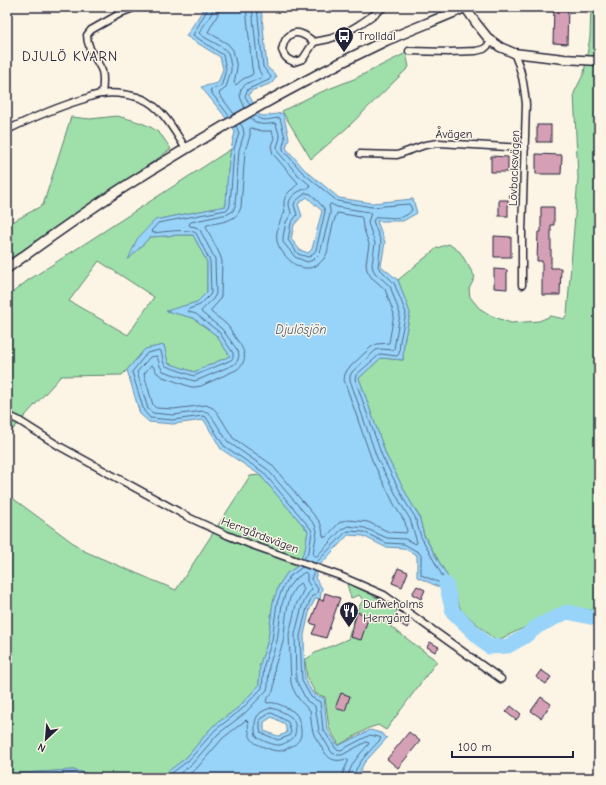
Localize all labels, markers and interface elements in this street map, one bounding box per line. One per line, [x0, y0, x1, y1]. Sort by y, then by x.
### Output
bus stop icon: Trolldal [333, 25, 355, 53]
place label: Trolldal [358, 29, 396, 43]
district label: DJULÖ KVARN [22, 48, 118, 65]
street label: Åvägen [436, 126, 472, 141]
street label: Lövbacksvägen [506, 130, 522, 206]
water label: Djulösjön [276, 322, 326, 337]
street label: Herrgårdsvägen [219, 514, 301, 556]
place label: Dufweholms Herrgård [363, 597, 423, 625]
restaurant icon: Dufweholms Herrgård [338, 600, 360, 628]
north arrow [26, 719, 66, 759]
scale bar [452, 733, 573, 759]
text: N [36, 740, 48, 755]
text: 100 m [458, 740, 491, 754]

